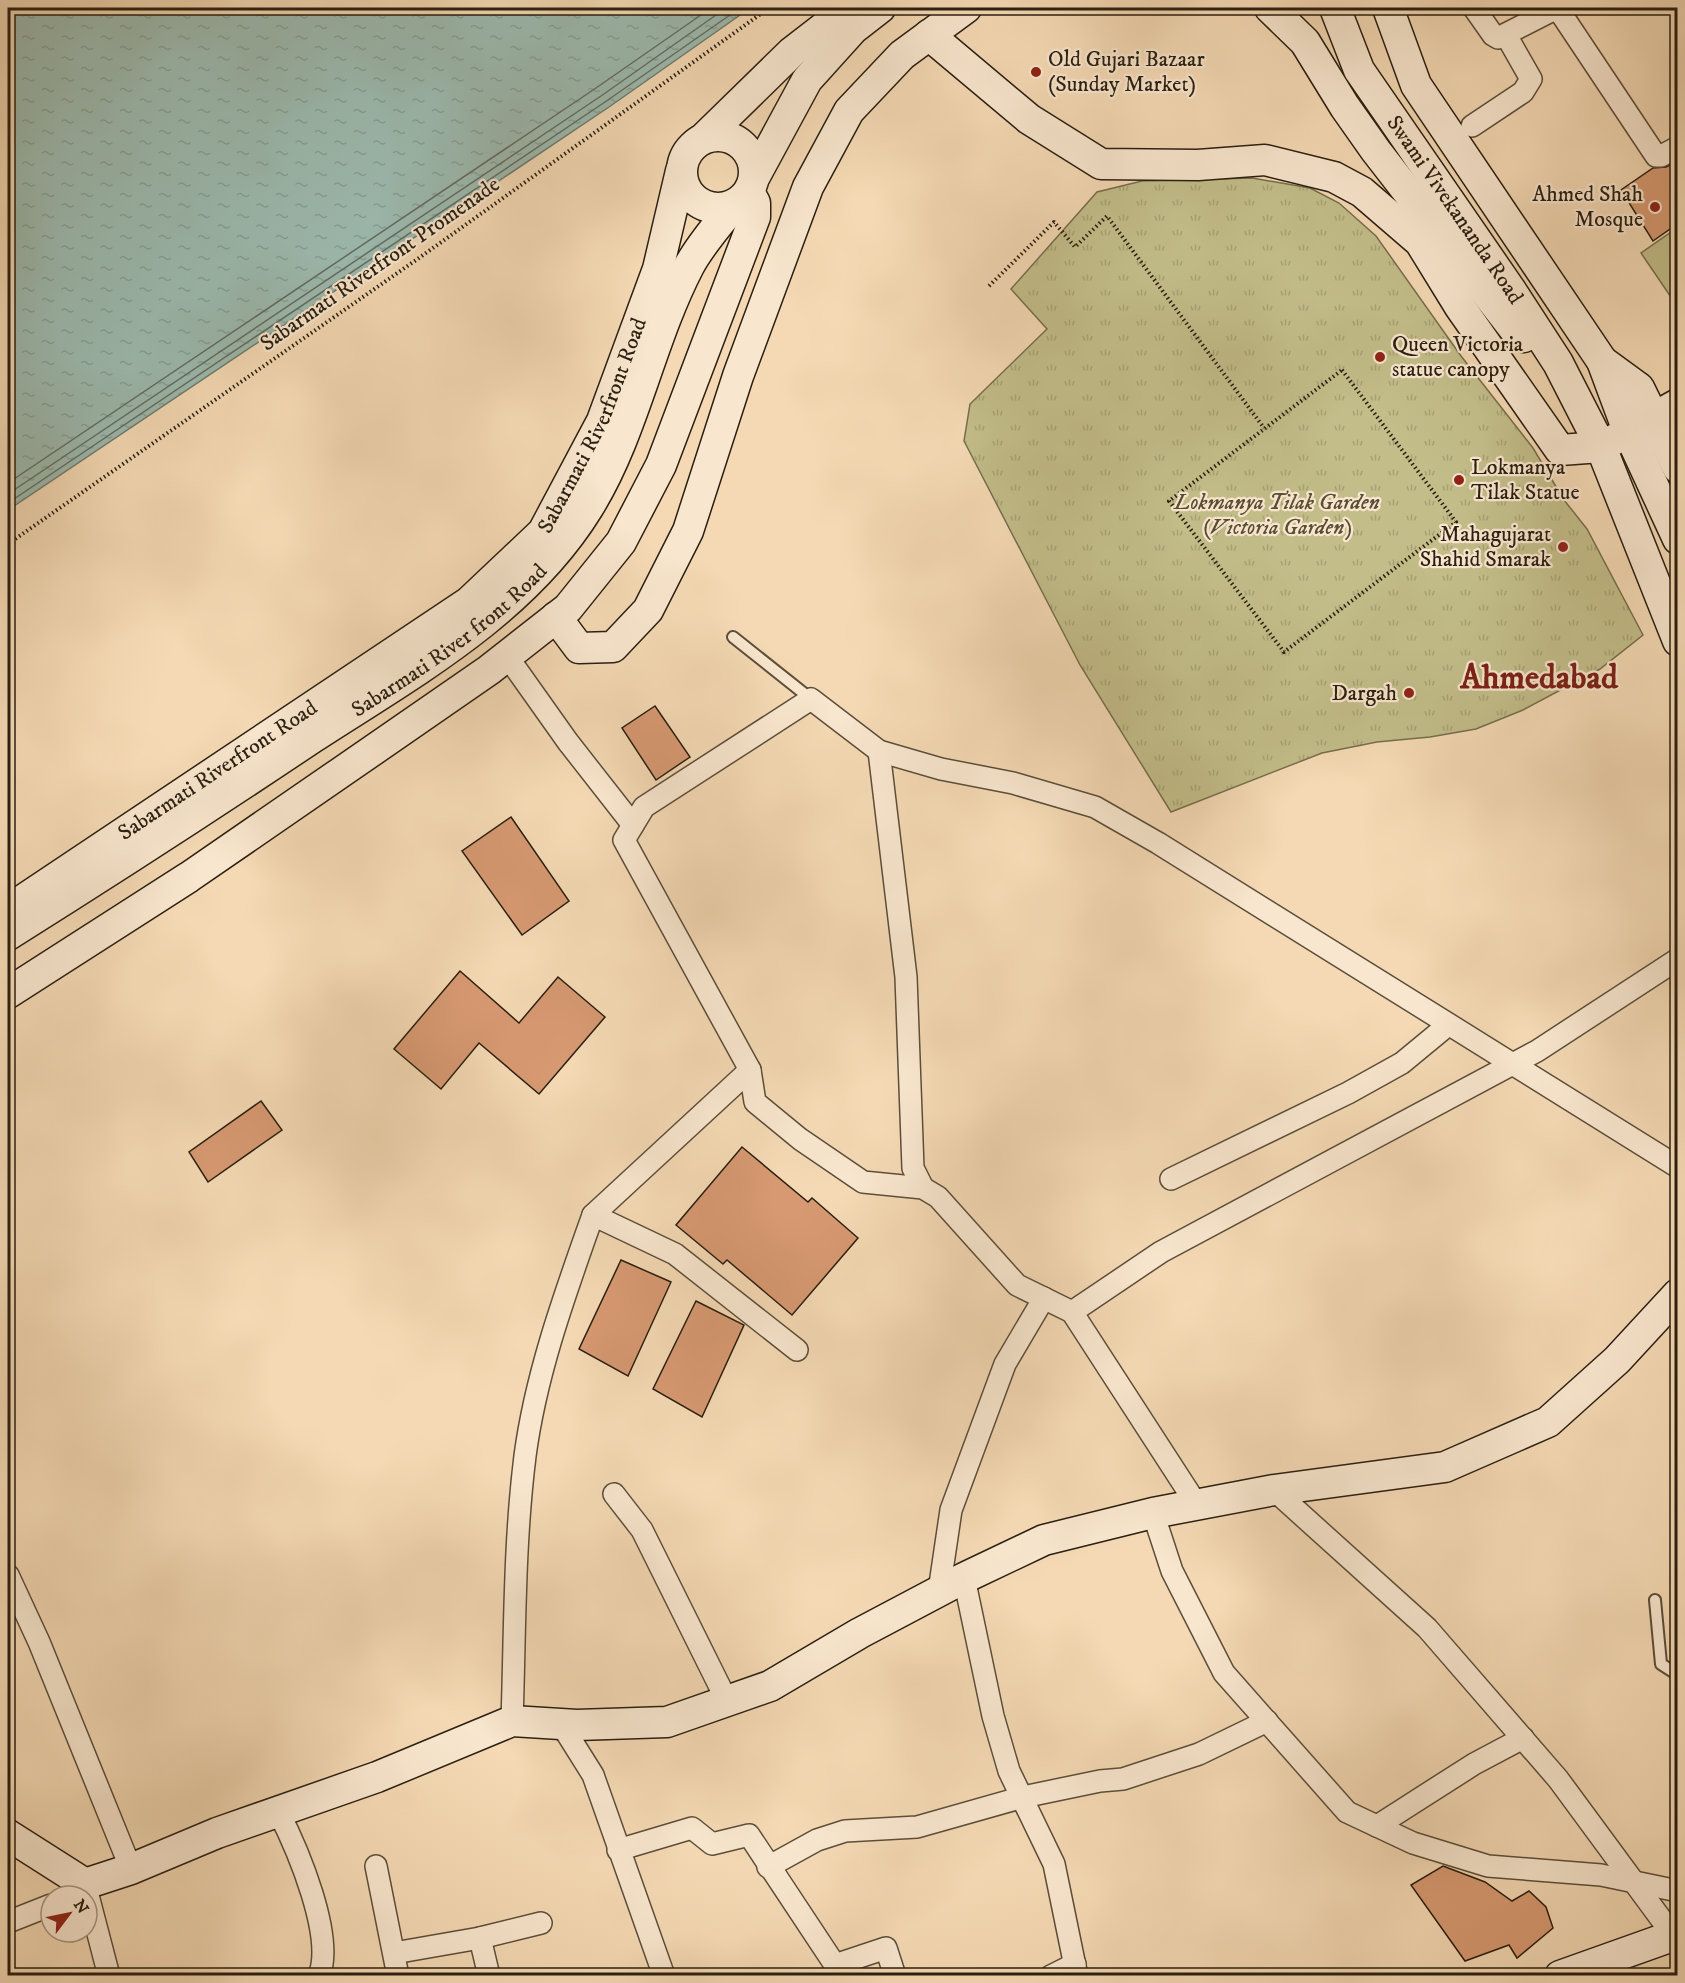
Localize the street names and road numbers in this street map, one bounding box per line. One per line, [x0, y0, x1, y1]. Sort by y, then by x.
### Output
street label: Swami Vivekananda Road [1381, 110, 1530, 309]
street label: Sabarmati Riverfront Promenade [255, 171, 505, 357]
street label: Sabarmati Riverfront Road [531, 314, 652, 538]
street label: Sabarmati River front Road [346, 558, 553, 723]
street label: Sabarmati Riverfront Road [113, 694, 322, 846]

